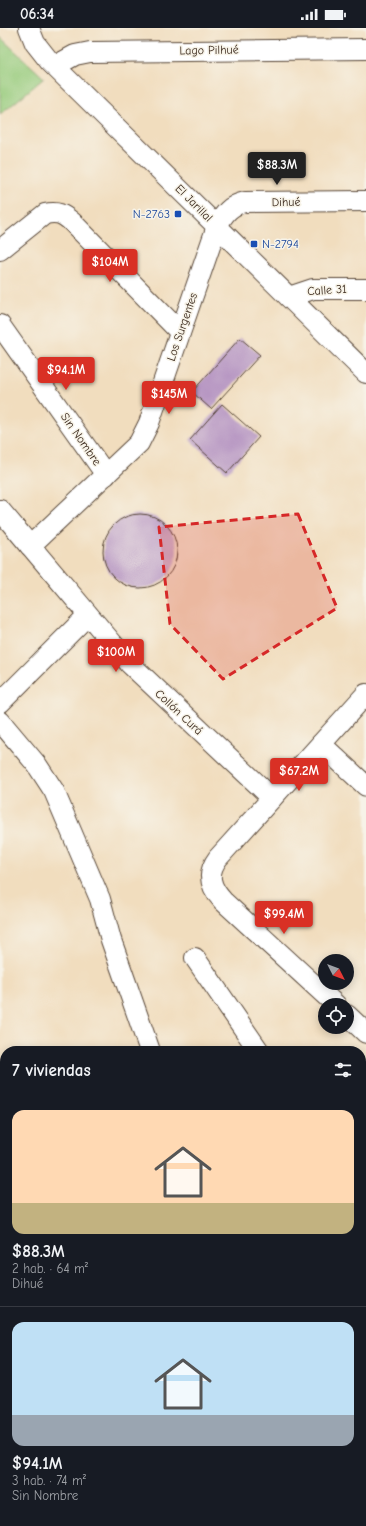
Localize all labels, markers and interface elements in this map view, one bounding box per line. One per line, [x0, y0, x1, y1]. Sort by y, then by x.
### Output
text: 06:34 [20, 5, 54, 23]
street label: Lago Pilhué [179, 42, 239, 58]
pin: $88.3M [244, 152, 310, 186]
text: $88.3M [257, 157, 297, 172]
street label: El Jarillal [172, 181, 216, 225]
street label: Dihué [271, 195, 301, 209]
place label: N-2763 [133, 207, 170, 221]
marker: N-2763 [173, 209, 183, 219]
place label: N-2794 [262, 237, 299, 251]
marker: N-2794 [249, 239, 259, 249]
pin: $104M [82, 249, 138, 283]
text: $104M [92, 254, 128, 269]
street label: Calle 31 [307, 282, 348, 298]
street label: Los Surgentes [164, 291, 200, 363]
pin: $94.1M [33, 357, 99, 391]
text: $94.1M [47, 362, 85, 377]
pin: $145M [141, 381, 197, 415]
text: $145M [151, 386, 187, 401]
street label: Sin Nombre [58, 410, 104, 468]
pin: $100M [88, 639, 144, 673]
text: $100M [97, 644, 135, 659]
street label: Collón Curá [152, 686, 206, 738]
pin: $67.2M [266, 758, 332, 792]
text: $67.2M [279, 763, 319, 778]
pin: $99.4M [251, 901, 317, 935]
text: $99.4M [264, 906, 304, 921]
north arrow [318, 954, 354, 990]
map controls [318, 954, 354, 1034]
button: locate [318, 998, 354, 1034]
icon: filters [332, 1059, 354, 1081]
text: 7 viviendas [12, 1061, 91, 1080]
icon: home [147, 1136, 219, 1208]
text: $88.3M [12, 1242, 65, 1261]
text: 2 hab. · 64 m² [12, 1261, 88, 1276]
text: Dihué [12, 1276, 43, 1291]
icon: home [147, 1348, 219, 1420]
text: $94.1M [12, 1454, 63, 1473]
text: 3 hab. · 74 m² [12, 1473, 86, 1488]
text: Sin Nombre [12, 1488, 78, 1503]

